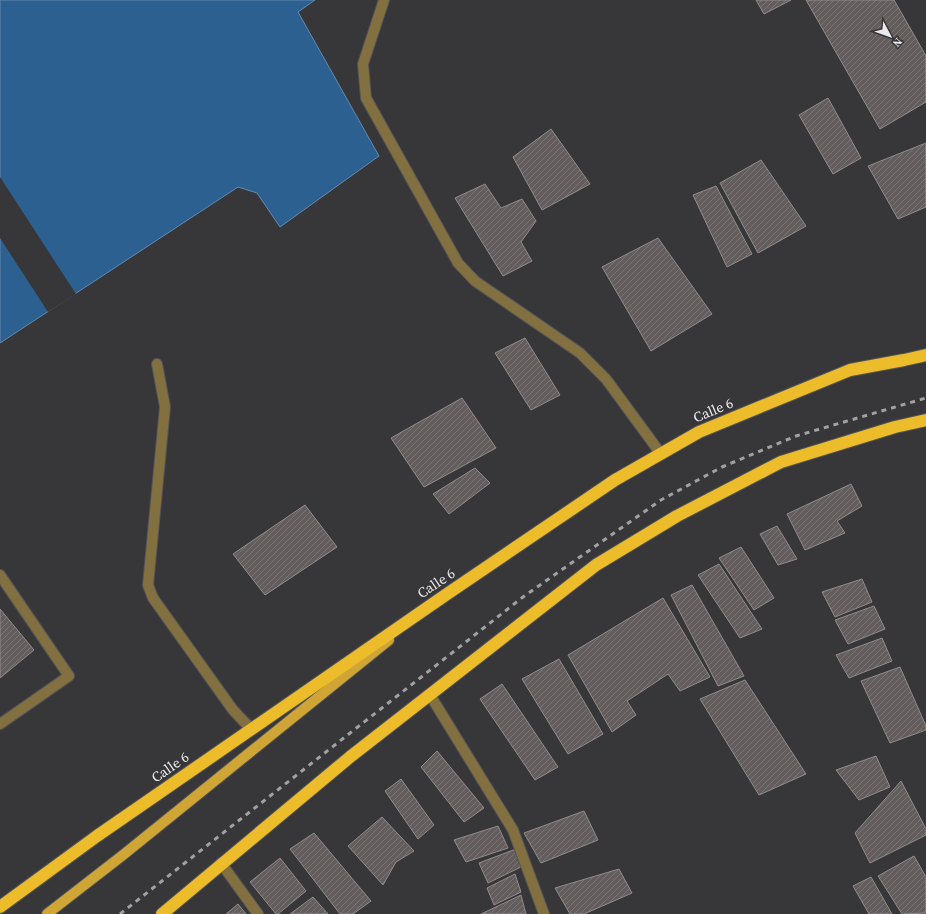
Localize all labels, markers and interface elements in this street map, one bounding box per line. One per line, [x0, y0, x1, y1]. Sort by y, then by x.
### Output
north arrow [870, 16, 910, 56]
text: N [889, 34, 905, 50]
street label: Calle 6 [690, 393, 736, 427]
street label: Calle 6 [413, 563, 459, 603]
street label: Calle 6 [147, 747, 193, 787]

